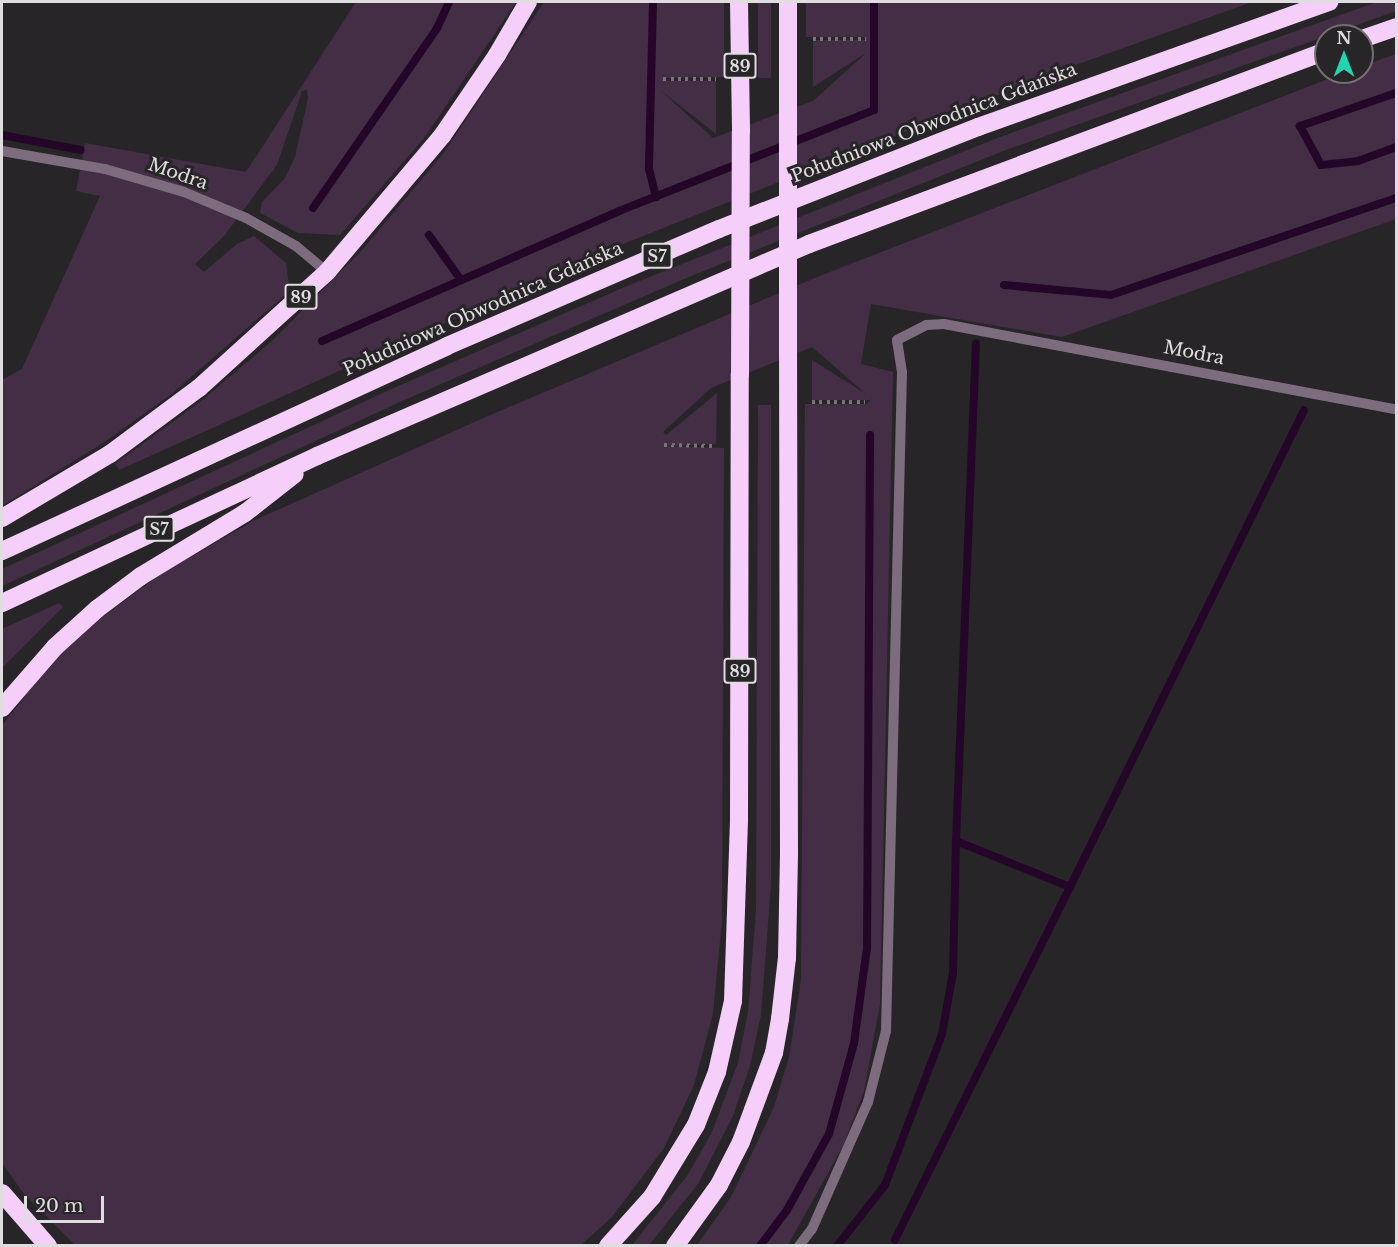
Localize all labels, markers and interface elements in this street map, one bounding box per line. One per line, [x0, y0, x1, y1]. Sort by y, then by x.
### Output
north arrow [1314, 24, 1374, 84]
text: N [1336, 28, 1352, 48]
road number: 89 [724, 53, 756, 79]
street label: Południowa Obwodnica Gdańska [788, 58, 1080, 188]
street label: Modra [145, 154, 211, 194]
street label: Południowa Obwodnica Gdańska [340, 237, 626, 381]
road number: S7 [640, 243, 674, 269]
road number: 89 [284, 284, 318, 310]
street label: Modra [1162, 337, 1226, 369]
road number: S7 [142, 516, 176, 542]
road number: 89 [724, 658, 756, 684]
scale bar [27, 1184, 106, 1222]
text: 20 m [35, 1195, 83, 1217]

